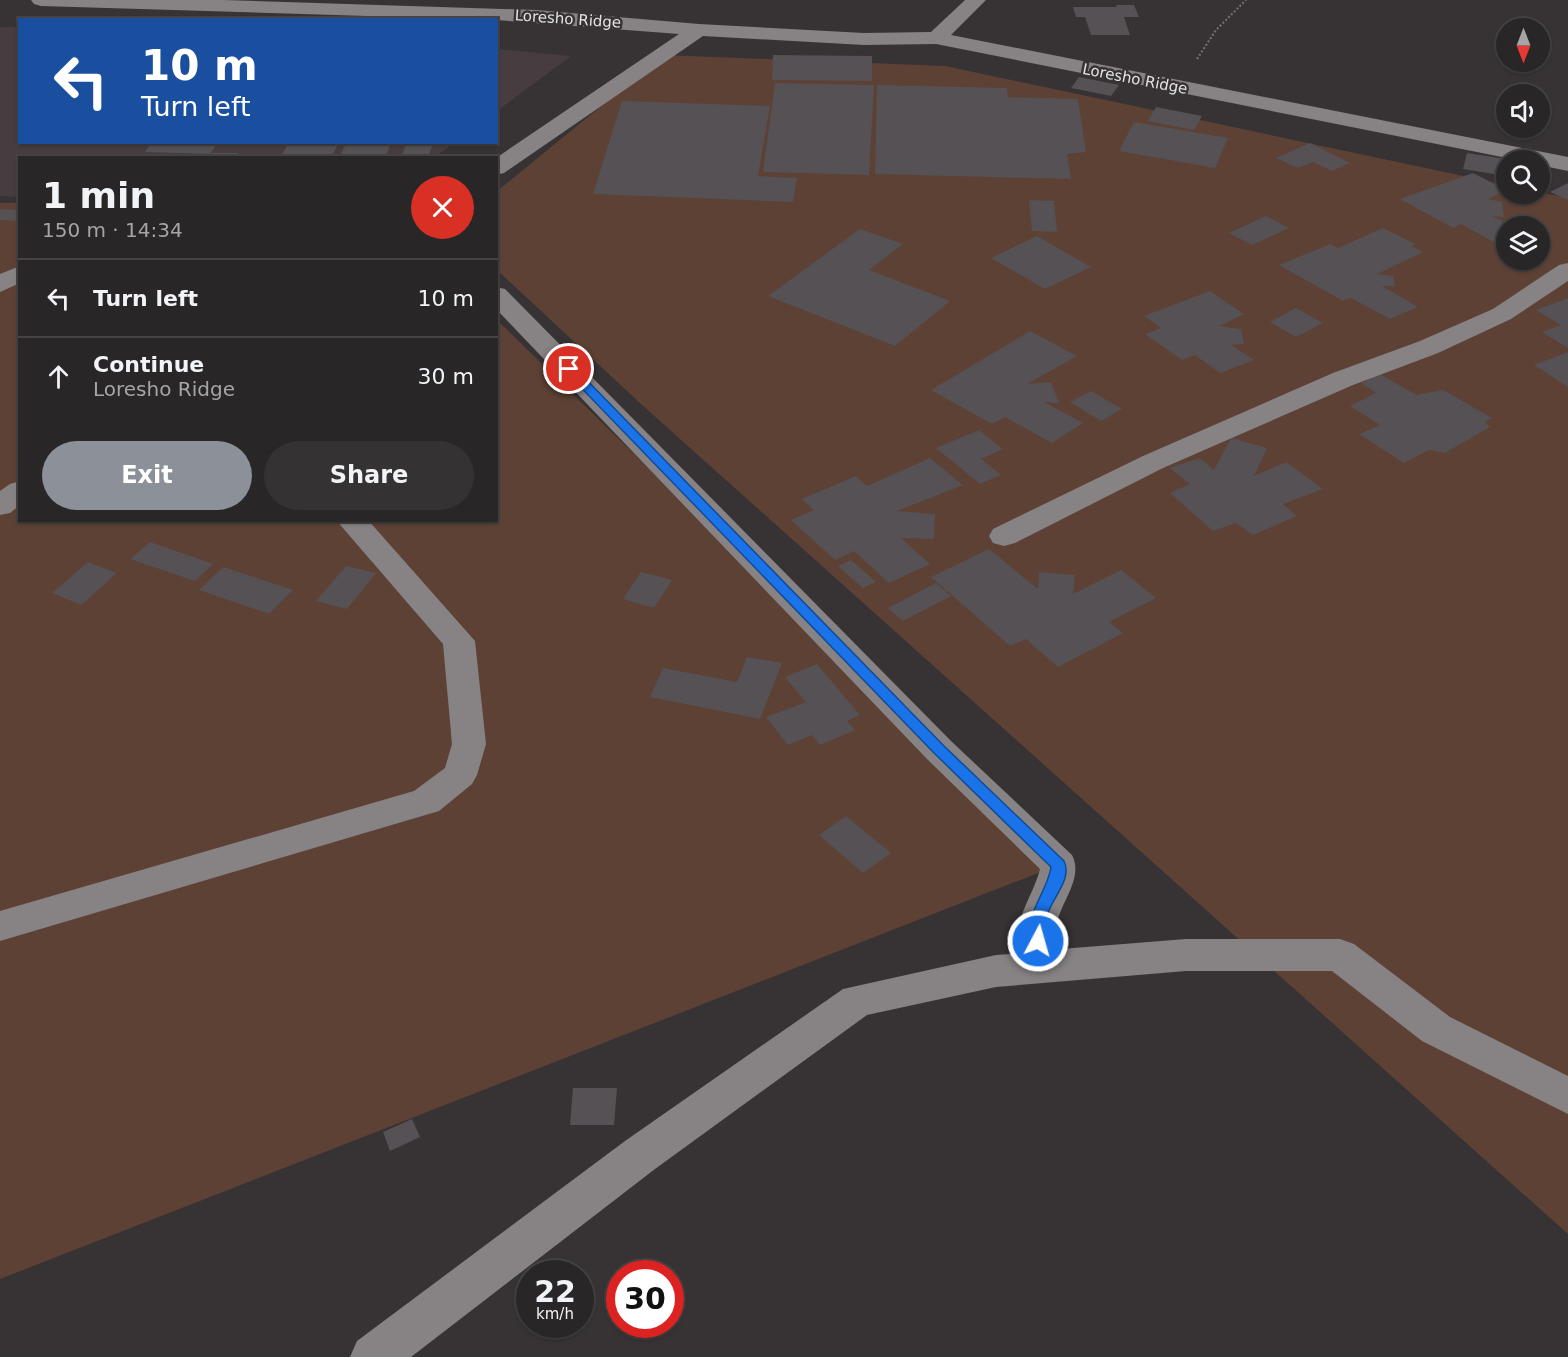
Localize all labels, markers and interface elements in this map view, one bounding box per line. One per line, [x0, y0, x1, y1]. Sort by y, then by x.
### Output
street label: Loresho Ridge [514, 6, 622, 32]
north arrow [1496, 18, 1550, 72]
map controls [1496, 18, 1550, 270]
text: 10 m [141, 41, 258, 90]
icon: left [42, 42, 120, 120]
street label: Loresho Ridge [1081, 60, 1189, 98]
button: sound [1496, 84, 1550, 138]
text: Turn left [141, 91, 251, 122]
button: search [1496, 150, 1550, 204]
text: 1 min [42, 175, 155, 216]
button: close [411, 176, 474, 239]
button: layers [1496, 216, 1550, 270]
text: 150 m · 14:34 [42, 218, 183, 242]
icon: left [42, 282, 75, 315]
text: Turn left [93, 286, 198, 311]
text: 10 m [418, 286, 474, 311]
pin [543, 343, 594, 394]
text: Continue [93, 352, 204, 377]
icon: arrive [552, 352, 585, 385]
icon: ahead [42, 360, 75, 393]
text: 30 m [418, 364, 474, 389]
text: Loresho Ridge [93, 377, 235, 401]
button: Exit [42, 441, 252, 510]
button: Share [264, 441, 474, 510]
position arrow [1006, 909, 1070, 973]
speed limit sign: 30 [606, 1260, 684, 1338]
text: 22 [534, 1274, 576, 1309]
text: km/h [536, 1305, 574, 1323]

